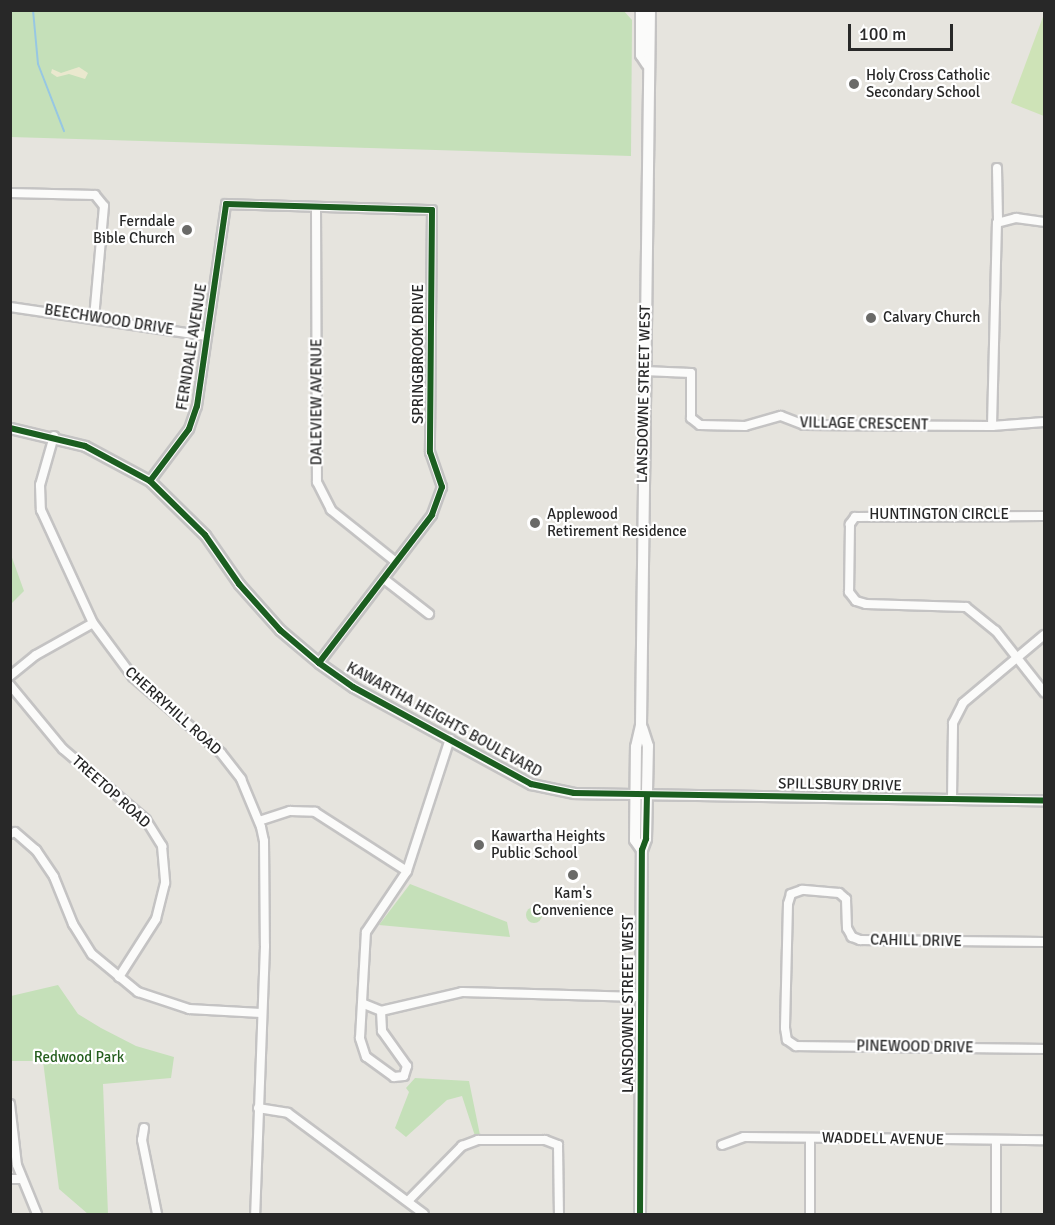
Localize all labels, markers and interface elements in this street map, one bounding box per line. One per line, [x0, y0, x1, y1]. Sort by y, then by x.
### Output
scale bar [851, 12, 956, 50]
text: 100 m [859, 23, 906, 45]
place label: Holy Cross Catholic Secondary School [866, 66, 990, 101]
marker: Holy Cross Catholic Secondary School [847, 77, 861, 91]
place label: Ferndale Bible Church [93, 212, 175, 247]
marker: Ferndale Bible Church [180, 223, 194, 237]
street label: FERNDALE AVENUE [173, 282, 211, 412]
street label: SPRINGBROOK DRIVE [410, 284, 428, 424]
street label: BEECHWOOD DRIVE [43, 301, 175, 339]
street label: LANSDOWNE STREET WEST [633, 305, 655, 483]
place label: Calvary Church [883, 309, 980, 327]
marker: Calvary Church [864, 311, 878, 325]
street label: DALEVIEW AVENUE [308, 339, 326, 465]
street label: VILLAGE CRESCENT [799, 414, 929, 434]
place label: Applewood Retirement Residence [547, 505, 687, 540]
street label: HUNTINGTON CIRCLE [869, 506, 1009, 524]
marker: Applewood Retirement Residence [528, 516, 542, 530]
street label: KAWARTHA HEIGHTS BOULEVARD [343, 659, 545, 781]
street label: CHERRYHILL ROAD [121, 663, 225, 759]
street label: TREETOP ROAD [68, 752, 154, 832]
street label: SPILLSBURY DRIVE [778, 775, 902, 795]
place label: Kawartha Heights Public School [491, 827, 605, 862]
marker: Kawartha Heights Public School [472, 838, 486, 852]
marker: Kam's Convenience [566, 868, 580, 882]
place label: Kam's Convenience [532, 884, 614, 919]
street label: LANSDOWNE STREET WEST [620, 915, 638, 1093]
street label: CAHILL DRIVE [870, 931, 962, 951]
street label: PINEWOOD DRIVE [856, 1037, 974, 1057]
park label: Redwood Park [34, 1049, 124, 1067]
street label: WADDELL AVENUE [822, 1129, 944, 1149]

